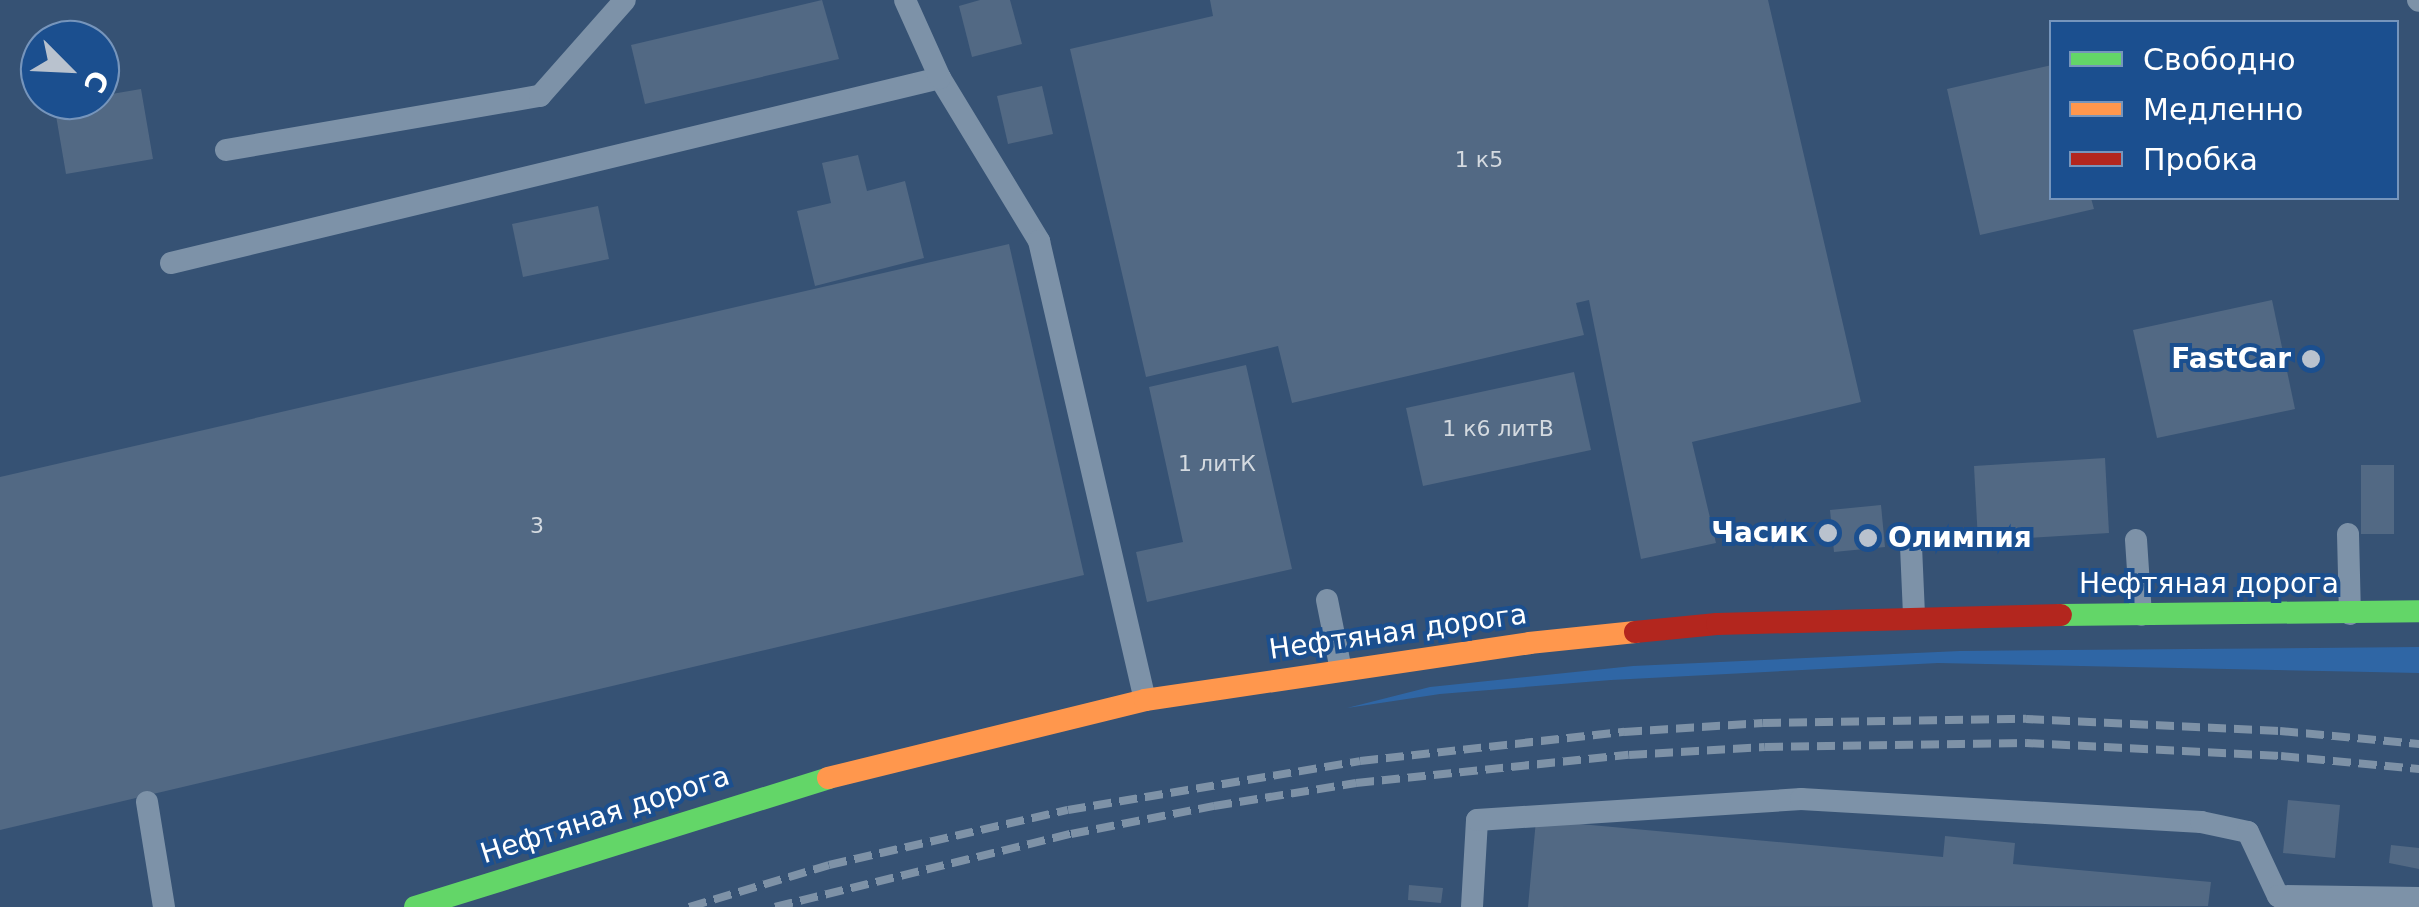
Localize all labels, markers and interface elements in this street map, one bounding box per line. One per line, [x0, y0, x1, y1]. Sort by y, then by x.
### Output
north arrow [20, 20, 120, 120]
legend [2049, 20, 2399, 200]
text: Свободно [2143, 42, 2296, 77]
text: С [77, 65, 115, 98]
text: Медленно [2143, 92, 2303, 127]
text: Пробка [2143, 142, 2258, 177]
house number: 1 к5 [1455, 147, 1503, 173]
place label: FastCar [2171, 342, 2291, 376]
marker: FastCar [2300, 348, 2322, 370]
house number: 1 к6 литВ [1442, 416, 1554, 442]
house number: 1 литК [1178, 451, 1256, 477]
house number: 3 [530, 513, 544, 539]
place label: Часик [1711, 516, 1808, 550]
place label: Олимпия [1888, 521, 2032, 555]
marker: Часик [1817, 522, 1839, 544]
marker: Олимпия [1857, 527, 1879, 549]
street label: Нефтяная дорога [2079, 567, 2339, 601]
street label: Нефтяная дорога [1267, 597, 1529, 667]
street label: Нефтяная дорога [476, 759, 734, 871]

